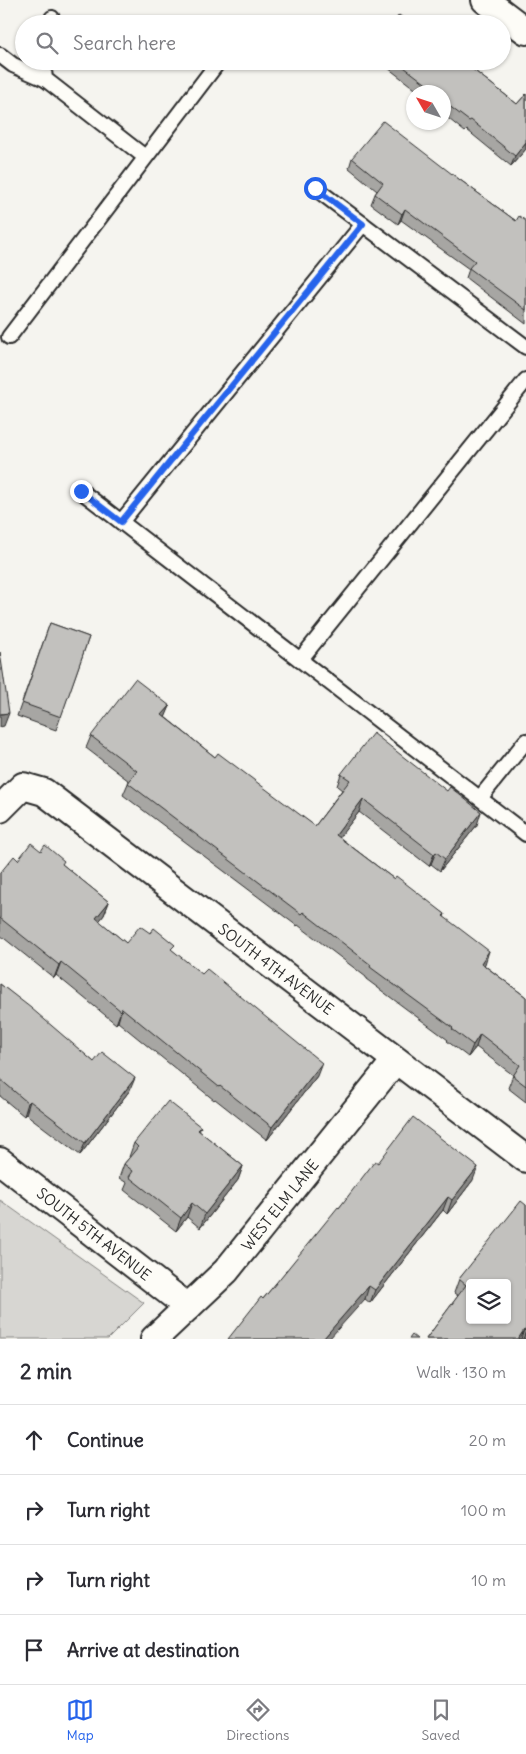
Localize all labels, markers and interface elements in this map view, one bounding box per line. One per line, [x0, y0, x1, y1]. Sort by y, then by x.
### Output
search box [15, 15, 511, 70]
icon: search [33, 29, 61, 57]
text: Search here [73, 31, 176, 55]
north arrow [406, 85, 451, 130]
route start [304, 177, 327, 200]
route end [70, 480, 93, 503]
street label: SOUTH 4TH AVENUE [214, 919, 338, 1019]
street label: WEST ELM LANE [237, 1155, 323, 1254]
street label: SOUTH 5TH AVENUE [33, 1183, 155, 1285]
map controls [466, 1279, 511, 1324]
button: layers [466, 1279, 511, 1324]
text: 2 min [20, 1358, 72, 1385]
text: Walk · 130 m [416, 1362, 506, 1382]
icon: ahead [20, 1426, 48, 1454]
text: Continue [67, 1428, 144, 1452]
text: 20 m [469, 1430, 506, 1450]
icon: right [20, 1496, 48, 1524]
text: Turn right [67, 1498, 150, 1522]
text: 100 m [461, 1500, 506, 1520]
icon: right [20, 1566, 48, 1594]
text: Turn right [67, 1568, 150, 1592]
text: 10 m [471, 1570, 506, 1590]
icon: arrive [20, 1636, 48, 1664]
text: Arrive at destination [67, 1638, 240, 1662]
tab: Map [66, 1696, 94, 1744]
tab: Directions [226, 1696, 289, 1744]
tab: Saved [422, 1696, 460, 1744]

